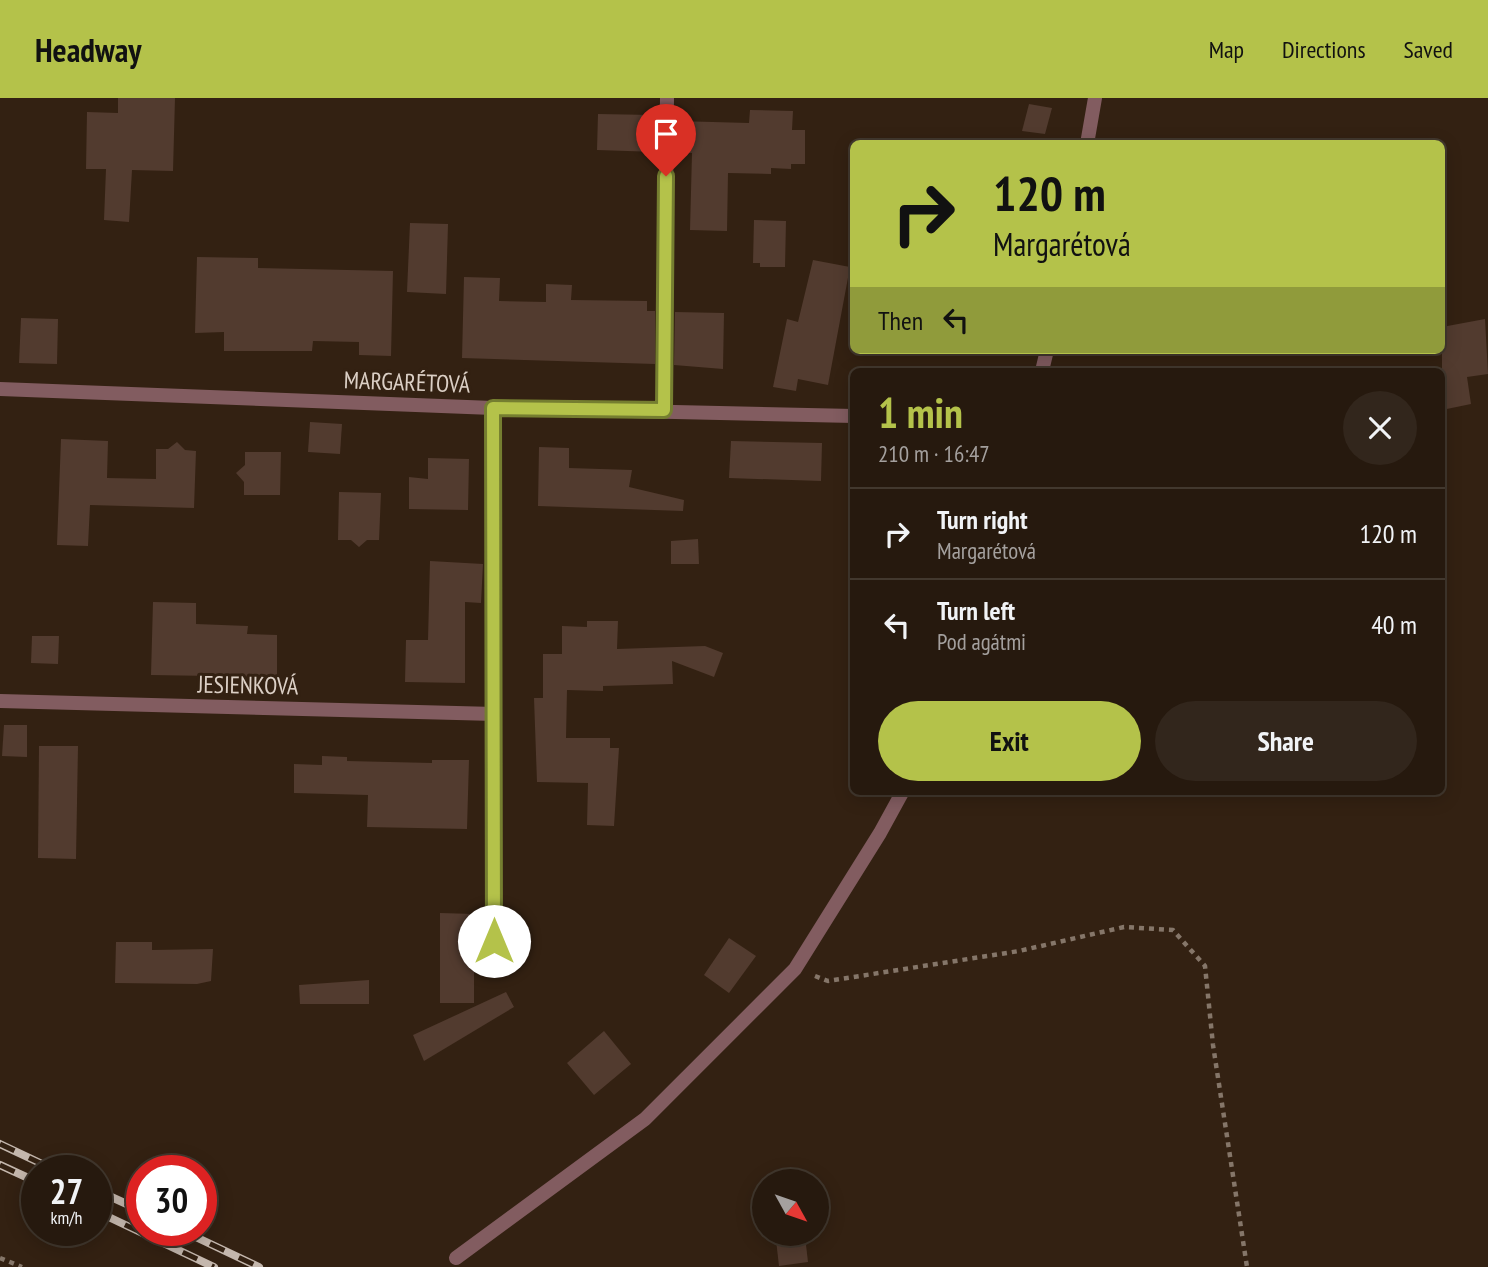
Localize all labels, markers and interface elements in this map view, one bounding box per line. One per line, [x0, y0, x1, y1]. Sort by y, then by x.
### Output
text: Headway [35, 28, 142, 71]
text: Map [1209, 34, 1244, 65]
text: Directions [1282, 34, 1366, 65]
text: Saved [1404, 34, 1453, 65]
pin [636, 104, 696, 176]
icon: arrive [647, 115, 685, 153]
text: 120 m [993, 161, 1106, 225]
icon: right [878, 168, 969, 259]
text: Margarétová [993, 223, 1131, 265]
icon: left [937, 301, 975, 339]
text: Then [878, 304, 923, 337]
street label: MARGARÉTOVÁ [343, 364, 471, 400]
text: 1 min [878, 385, 963, 440]
button: close [1343, 391, 1417, 465]
text: 210 m · 16:47 [878, 439, 990, 468]
text: Turn right [937, 503, 1028, 536]
icon: right [878, 515, 916, 553]
text: 120 m [1359, 517, 1417, 550]
text: Margarétová [937, 536, 1036, 565]
text: Turn left [937, 594, 1015, 627]
icon: left [878, 606, 916, 644]
text: 40 m [1371, 608, 1417, 641]
text: Pod agátmi [937, 627, 1026, 656]
street label: JESIENKOVÁ [196, 669, 299, 701]
button: Exit [878, 701, 1141, 781]
button: Share [1155, 701, 1417, 781]
position arrow [457, 904, 531, 978]
speed limit sign: 30 [126, 1155, 217, 1246]
text: 27 [50, 1168, 83, 1214]
north arrow [752, 1169, 830, 1246]
map controls [752, 1169, 829, 1246]
text: km/h [51, 1206, 82, 1229]

